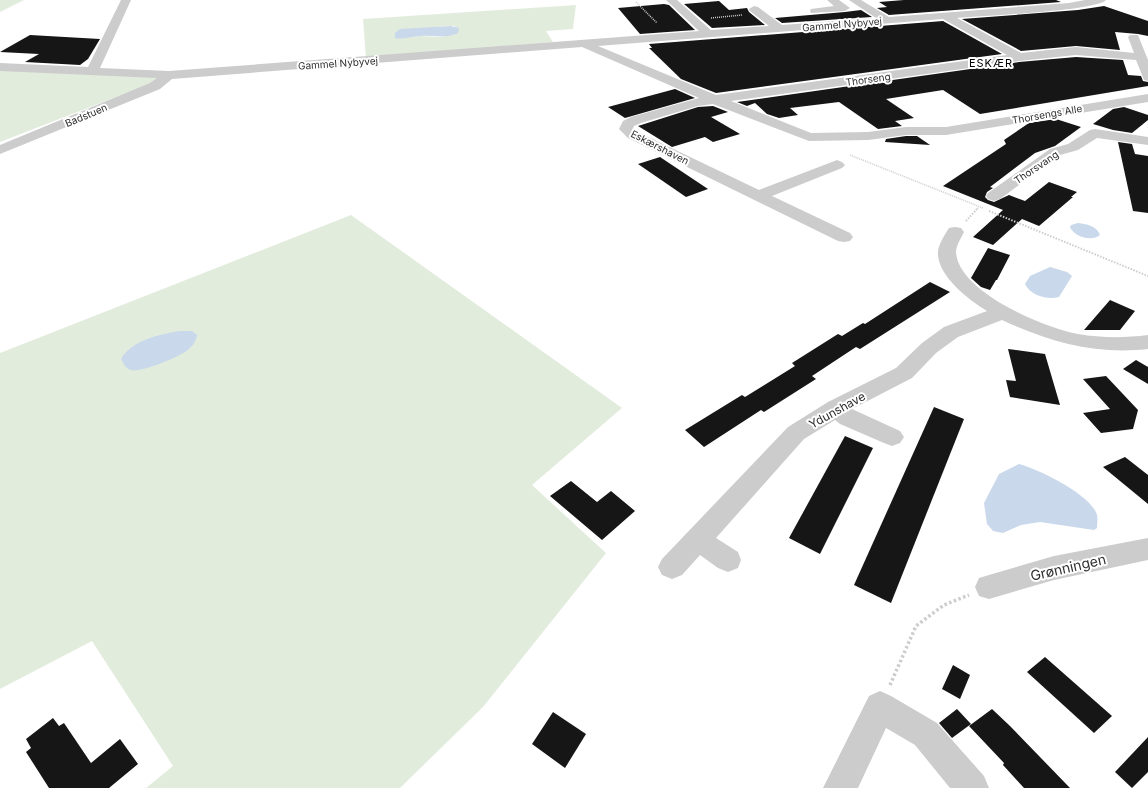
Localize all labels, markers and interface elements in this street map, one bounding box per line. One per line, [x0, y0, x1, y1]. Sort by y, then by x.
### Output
street label: Gammel Nybyvej [802, 15, 882, 33]
street label: Gammel Nybyvej [298, 54, 378, 72]
district label: ESKÆR [969, 56, 1013, 70]
street label: Thorseng [845, 70, 891, 88]
street label: Badstuen [63, 101, 109, 129]
street label: Thorsengs Alle [1011, 102, 1083, 126]
street label: Eskærshaven [629, 127, 691, 167]
street label: Thorsvang [1012, 148, 1060, 186]
street label: Ydunshave [806, 388, 868, 432]
street label: Grønningen [1029, 550, 1107, 584]

